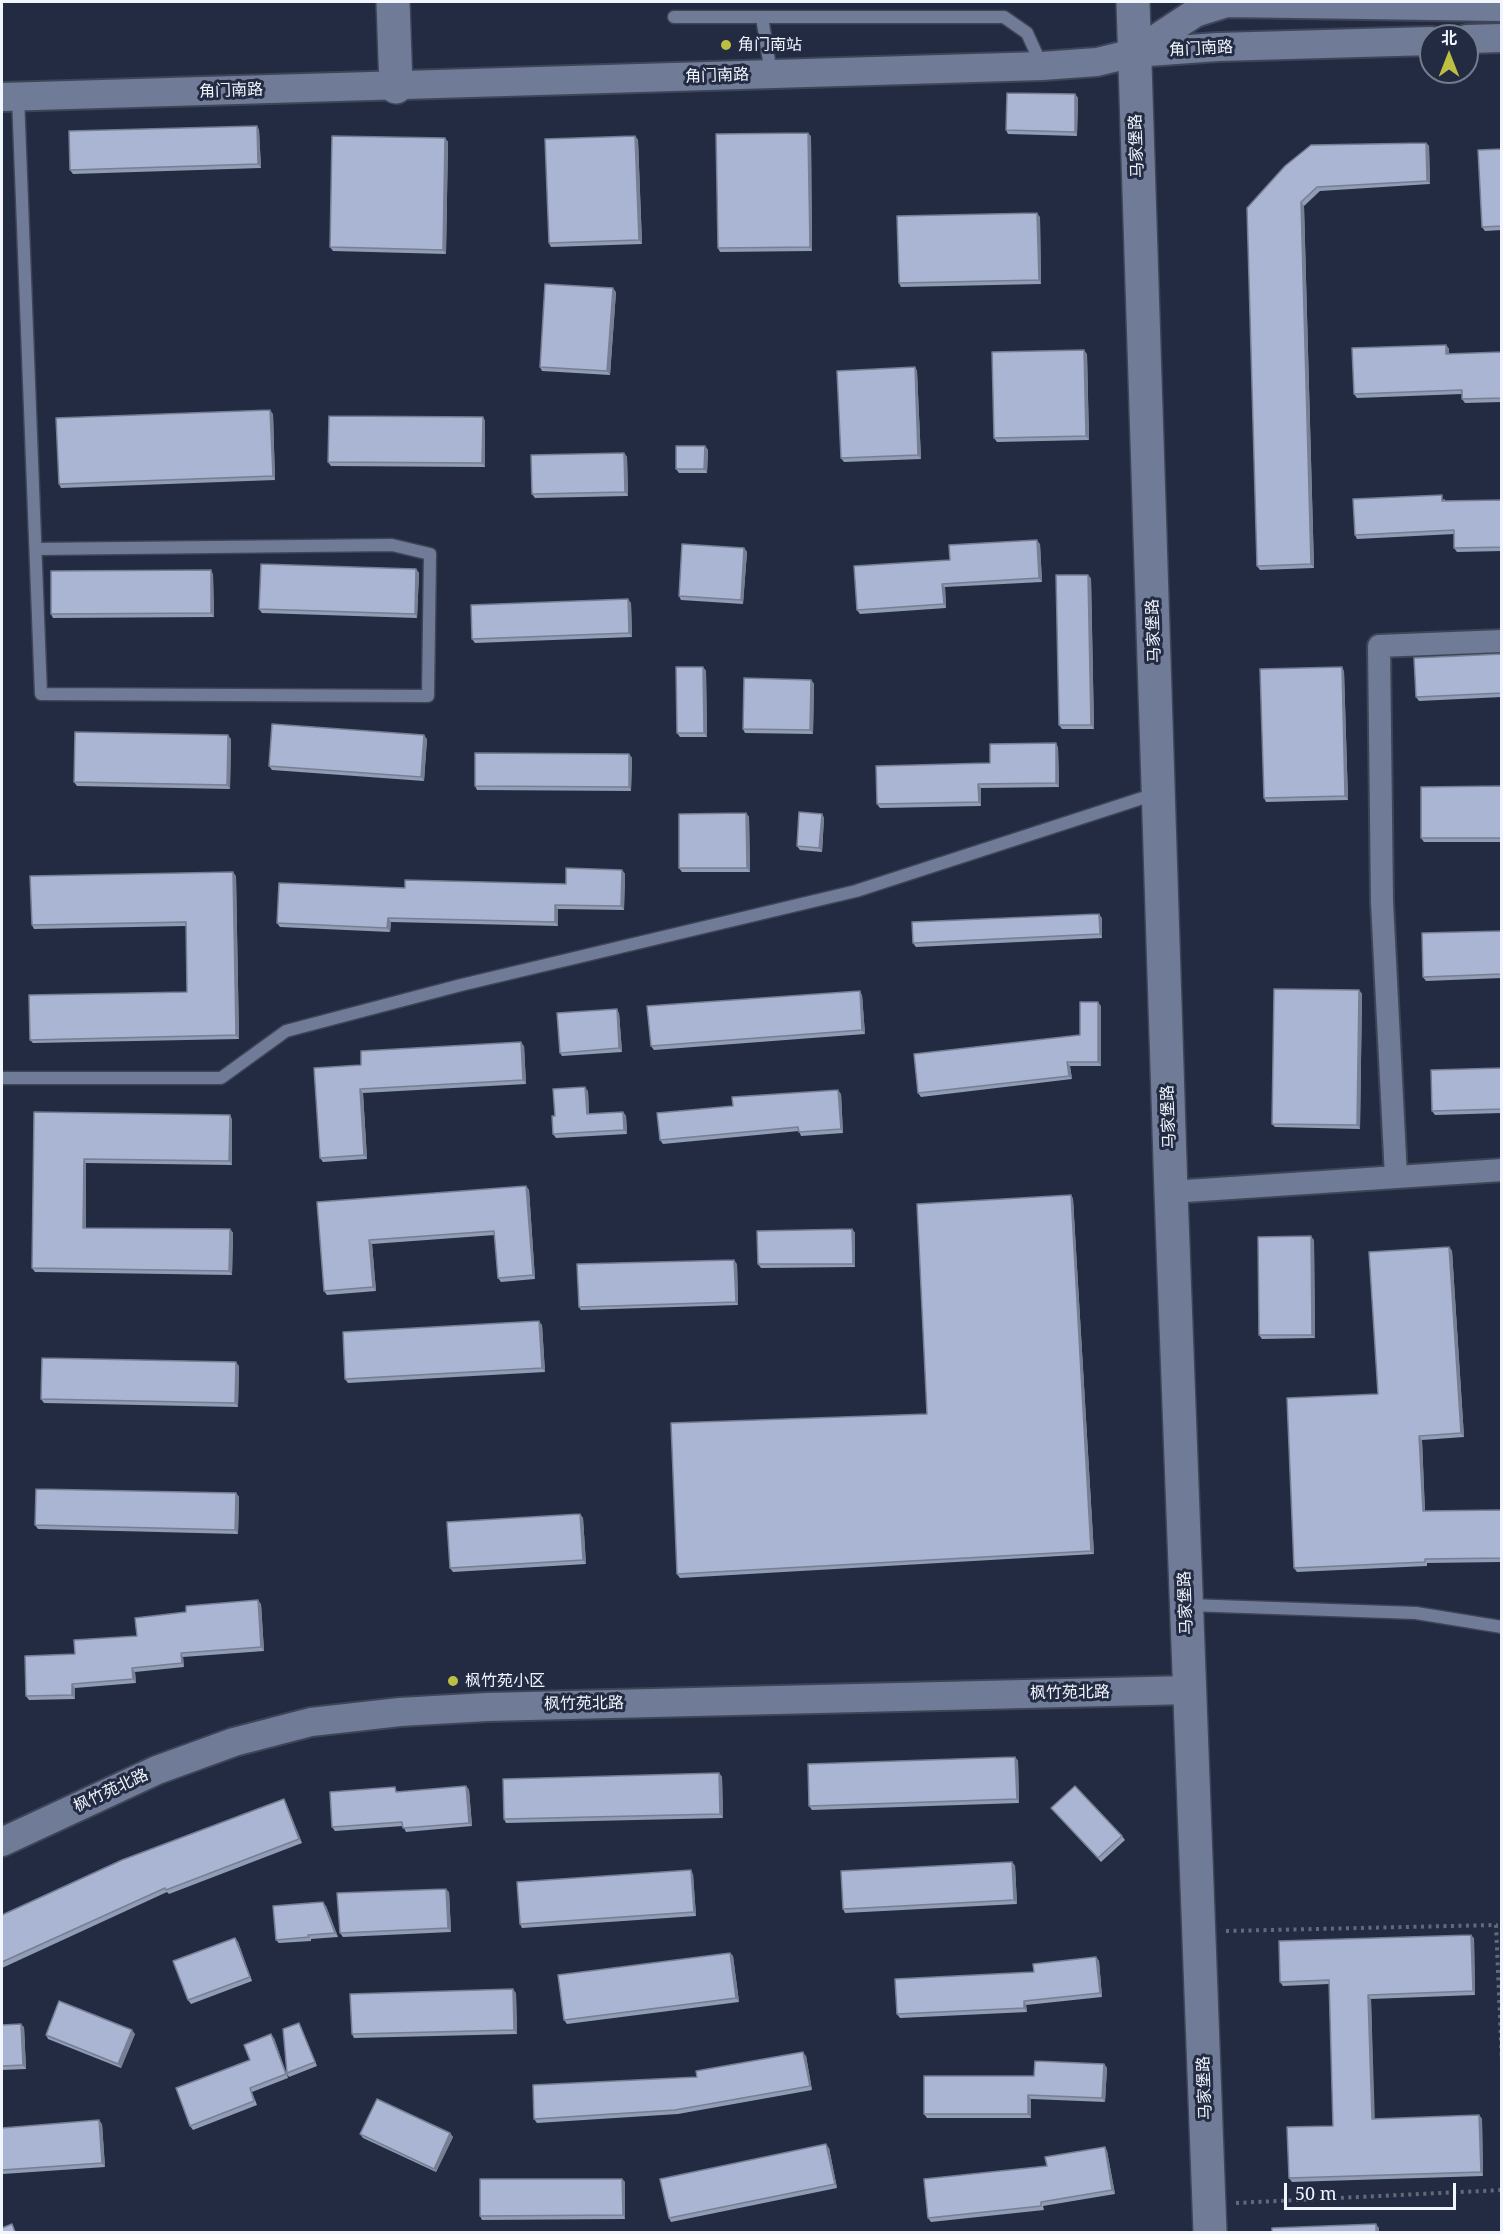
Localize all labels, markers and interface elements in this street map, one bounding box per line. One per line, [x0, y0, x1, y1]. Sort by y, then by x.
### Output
north arrow [1419, 24, 1479, 84]
text: 北 [1441, 27, 1457, 49]
place label: 角门南站 [738, 35, 802, 55]
marker: 角门南站 [719, 38, 733, 52]
street label: 角门南路 [1169, 38, 1233, 60]
street label: 角门南路 [685, 65, 749, 87]
street label: 角门南路 [199, 80, 263, 102]
street label: 马家堡路 [1126, 114, 1148, 178]
street label: 马家堡路 [1143, 599, 1165, 663]
street label: 马家堡路 [1158, 1085, 1180, 1149]
street label: 马家堡路 [1175, 1571, 1197, 1635]
place label: 枫竹苑小区 [465, 1671, 545, 1691]
marker: 枫竹苑小区 [446, 1674, 460, 1688]
street label: 枫竹苑北路 [1030, 1683, 1110, 1703]
street label: 枫竹苑北路 [544, 1694, 624, 1714]
street label: 枫竹苑北路 [71, 1765, 151, 1817]
street label: 马家堡路 [1194, 2056, 1216, 2120]
scale bar [1287, 2171, 1460, 2209]
text: 50 m [1295, 2181, 1337, 2205]

